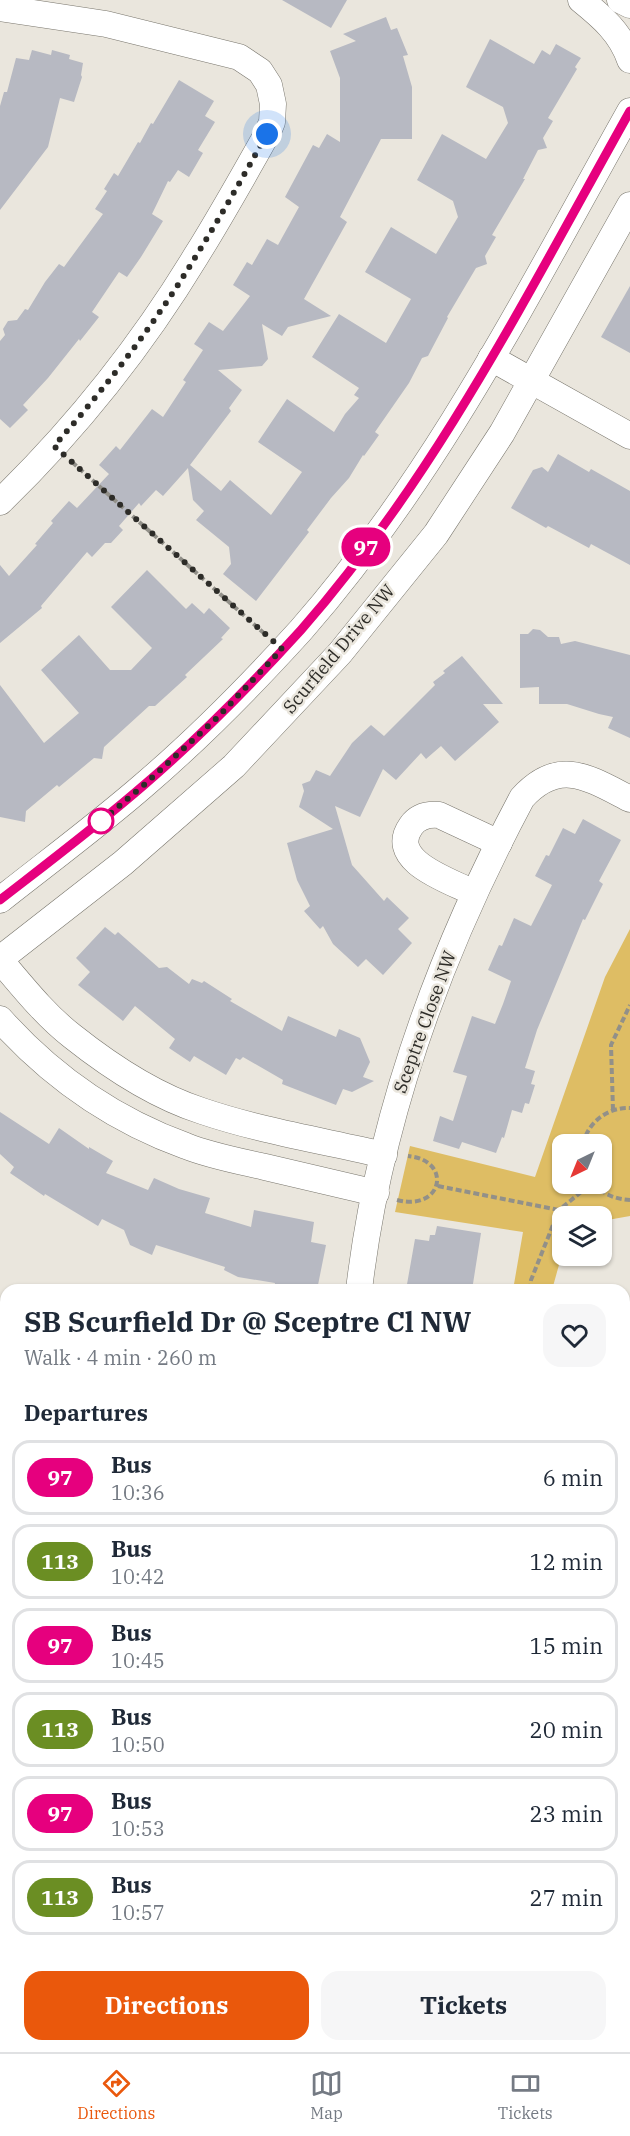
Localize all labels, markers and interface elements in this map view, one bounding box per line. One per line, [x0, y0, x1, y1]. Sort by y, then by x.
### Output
your location [252, 119, 282, 149]
line badge: 97 [339, 528, 393, 566]
text: 97 [353, 533, 379, 561]
street label: Scurfield Drive NW [278, 579, 400, 718]
unlabelled marker [88, 808, 114, 834]
street label: Sceptre Close NW [388, 947, 461, 1096]
north arrow [552, 1134, 612, 1194]
map controls [552, 1134, 612, 1266]
button: layers [552, 1206, 612, 1266]
text: SB Scurfield Dr @ Sceptre Cl NW [24, 1303, 471, 1340]
button: heart [543, 1304, 606, 1367]
text: Walk · 4 min · 260 m [24, 1344, 217, 1371]
text: Departures [24, 1398, 148, 1427]
text: Bus [111, 1450, 152, 1479]
text: 97 [47, 1463, 73, 1491]
text: 6 min [543, 1463, 603, 1492]
text: 10:36 [111, 1479, 165, 1506]
text: Bus [111, 1534, 152, 1563]
text: 113 [41, 1547, 79, 1575]
text: 12 min [530, 1547, 603, 1576]
text: 10:42 [111, 1563, 165, 1590]
text: Bus [111, 1618, 152, 1647]
text: 97 [47, 1631, 73, 1659]
text: 15 min [530, 1631, 603, 1660]
text: 10:45 [111, 1647, 165, 1674]
text: Bus [111, 1702, 152, 1731]
text: 113 [41, 1715, 79, 1743]
text: 20 min [530, 1715, 603, 1744]
text: 10:50 [111, 1731, 165, 1758]
text: Bus [111, 1786, 152, 1815]
text: 97 [47, 1799, 73, 1827]
text: 23 min [530, 1799, 603, 1828]
text: 10:53 [111, 1815, 165, 1842]
text: Bus [111, 1870, 152, 1899]
text: 113 [41, 1883, 79, 1911]
text: 27 min [530, 1883, 603, 1912]
text: 10:57 [111, 1899, 165, 1926]
button: Directions [24, 1971, 309, 2040]
button: Tickets [321, 1971, 606, 2040]
tab: Directions [77, 2067, 155, 2123]
tab: Map [310, 2067, 343, 2123]
tab: Tickets [498, 2067, 553, 2123]

